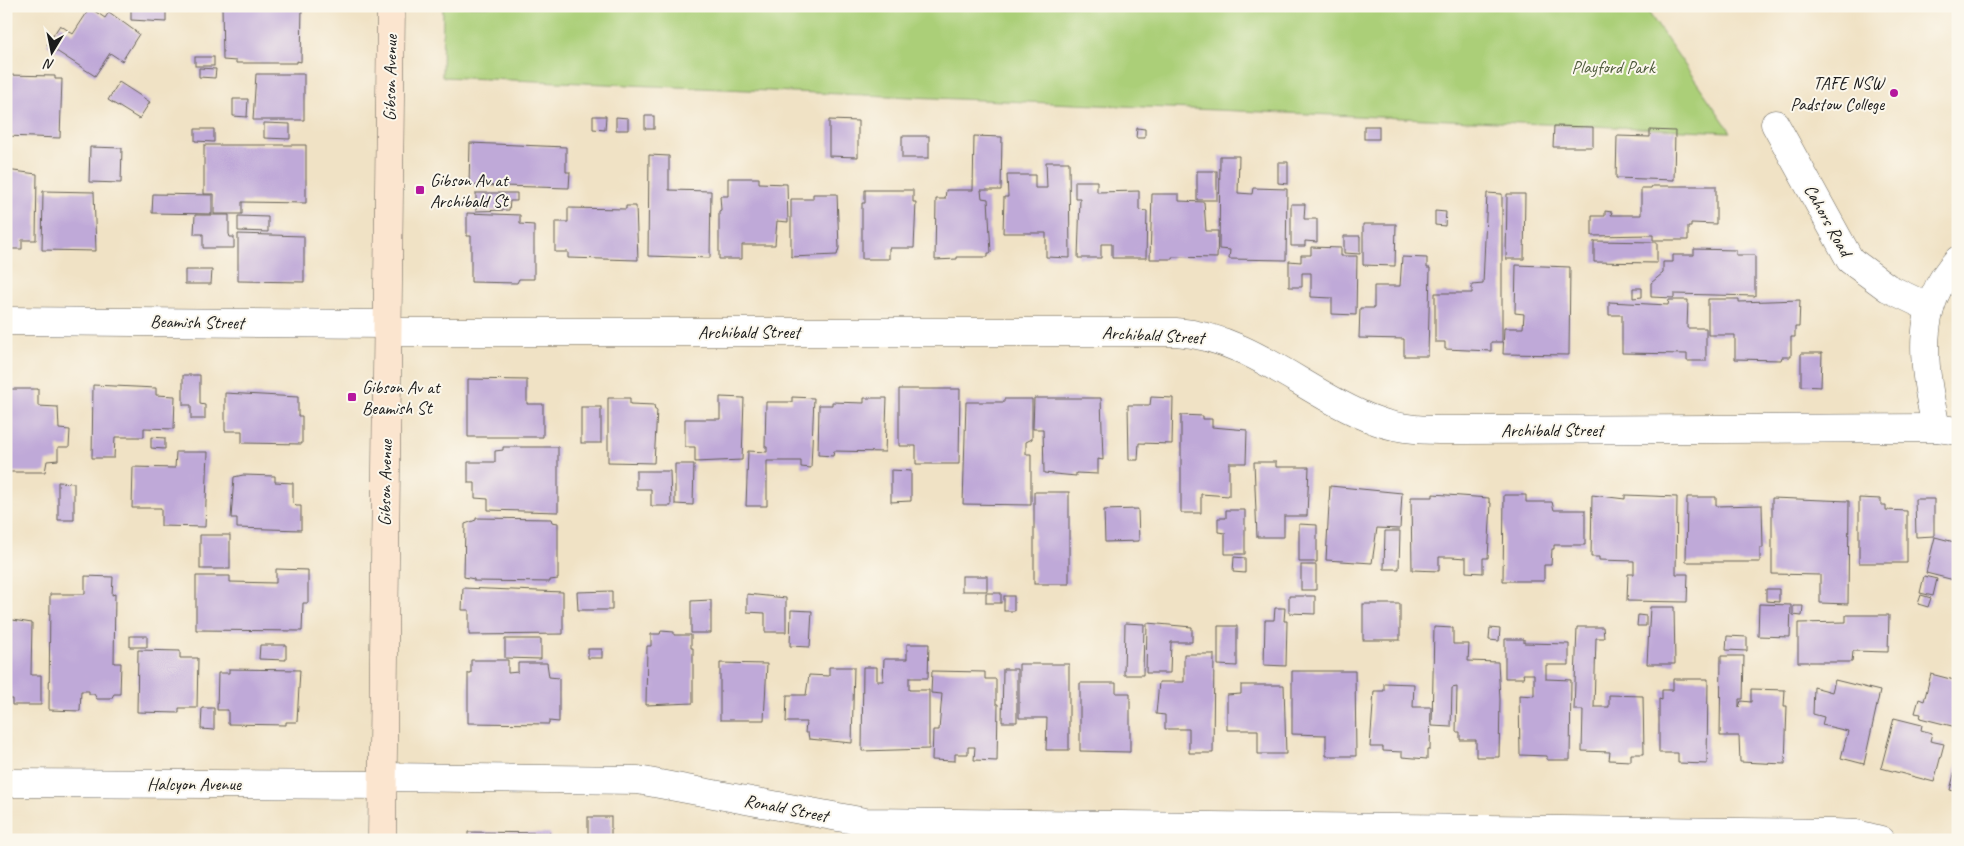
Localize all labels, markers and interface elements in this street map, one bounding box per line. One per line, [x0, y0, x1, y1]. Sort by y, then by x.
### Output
north arrow [28, 28, 78, 78]
street label: Gibson Avenue [378, 33, 402, 121]
text: N [42, 55, 56, 73]
park label: Playford Park [1571, 56, 1656, 78]
place label: TAFE NSW Padstow College [1790, 72, 1886, 115]
marker: TAFE NSW Padstow College [1888, 87, 1900, 99]
place label: Gibson Av at Archibald St [430, 169, 510, 212]
street label: Cahors Road [1799, 180, 1858, 262]
marker: Gibson Av at Archibald St [414, 184, 426, 196]
street label: Beamish Street [150, 310, 247, 334]
street label: Archibald Street [698, 321, 803, 343]
street label: Archibald Street [1102, 321, 1207, 349]
place label: Gibson Av at Beamish St [362, 376, 442, 419]
marker: Gibson Av at Beamish St [346, 391, 358, 403]
street label: Archibald Street [1501, 419, 1606, 441]
street label: Gibson Avenue [373, 438, 397, 526]
street label: Halcyon Avenue [147, 773, 242, 795]
street label: Ronald Street [742, 789, 833, 827]

